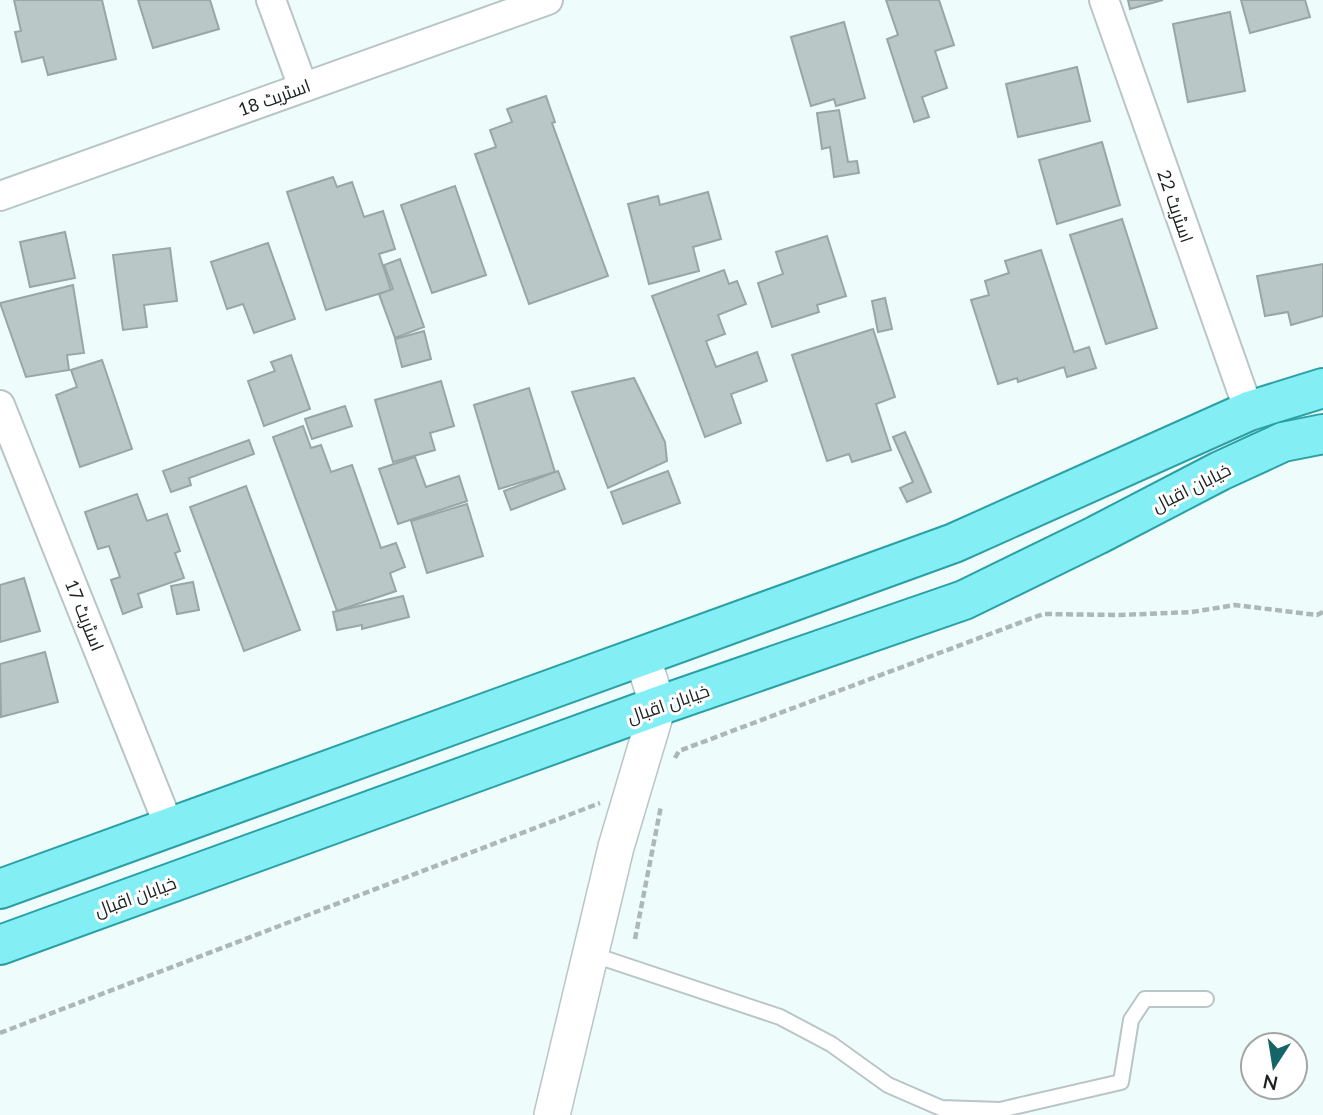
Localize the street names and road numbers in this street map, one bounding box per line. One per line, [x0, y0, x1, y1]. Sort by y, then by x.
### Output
street label: اسٹریٹ 18 [235, 74, 314, 121]
street label: اسٹریٹ 22 [1152, 167, 1199, 246]
street label: خیابان اقبال [1148, 458, 1235, 517]
street label: اسٹریٹ 17 [60, 576, 109, 654]
street label: خیابان اقبال [624, 679, 712, 728]
street label: خیابان اقبال [91, 871, 179, 922]

